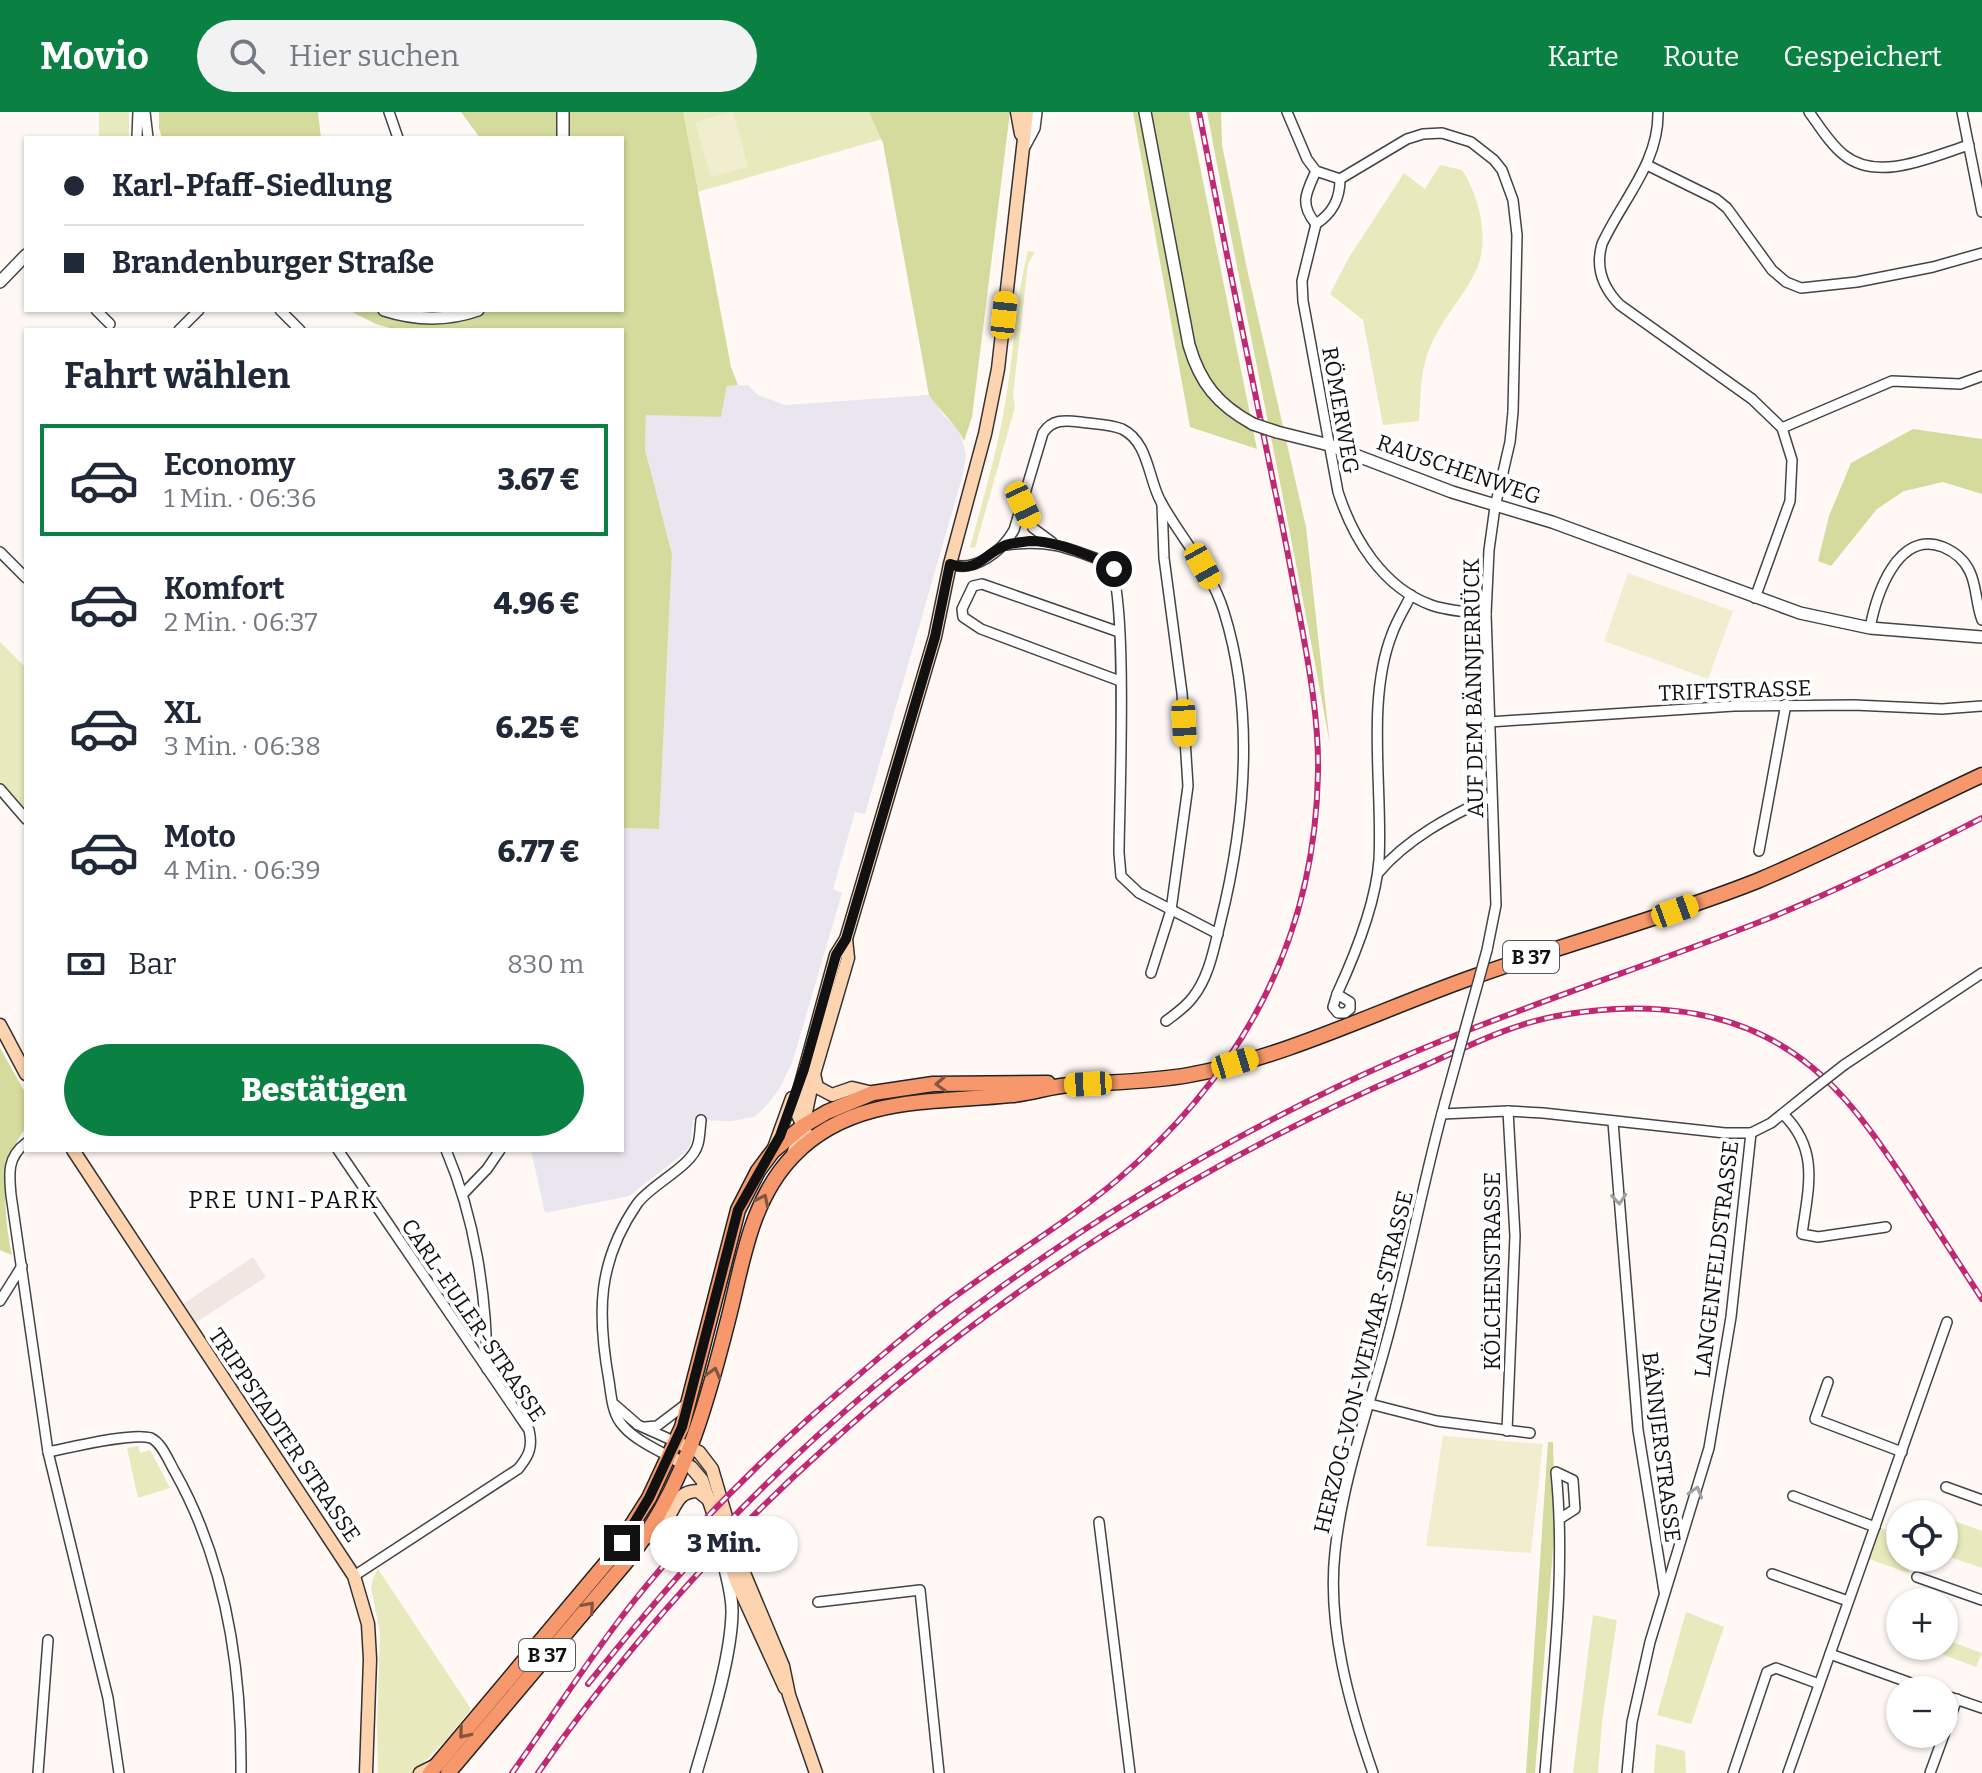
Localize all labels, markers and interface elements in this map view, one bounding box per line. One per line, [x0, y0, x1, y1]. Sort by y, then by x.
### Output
search box [197, 20, 757, 92]
text: Movio [40, 33, 149, 79]
icon: search [225, 34, 269, 78]
text: Hier suchen [289, 38, 459, 74]
text: Karte [1548, 40, 1619, 73]
text: Route [1663, 40, 1739, 73]
text: Gespeichert [1783, 40, 1942, 73]
text: Karl-Pfaff-Siedlung [112, 168, 392, 204]
text: Brandenburger Straße [112, 245, 434, 281]
car [990, 290, 1018, 340]
street label: RÖMERWEG [1316, 344, 1365, 476]
text: Fahrt wählen [64, 354, 290, 398]
street label: RAUSCHENWEG [1373, 429, 1544, 510]
icon: car [68, 444, 140, 516]
text: Economy [164, 447, 295, 483]
text: 3.67 € [498, 462, 580, 498]
car [1002, 478, 1044, 532]
text: 1 Min. · 06:36 [164, 483, 316, 514]
car [1181, 539, 1225, 593]
route start [1096, 551, 1132, 587]
street label: AUF DEM BÄNNJERRÜCK [1458, 558, 1489, 818]
icon: car [68, 568, 140, 640]
text: Komfort [164, 571, 285, 607]
text: 4.96 € [494, 586, 580, 622]
text: 2 Min. · 06:37 [164, 607, 318, 638]
street label: TRIFTSTRASSE [1658, 674, 1812, 707]
icon: car [68, 692, 140, 764]
text: XL [164, 695, 201, 731]
car [1171, 698, 1197, 748]
text: 6.25 € [496, 710, 580, 746]
text: 3 Min. · 06:38 [164, 731, 321, 762]
icon: car [68, 816, 140, 888]
text: Moto [164, 819, 236, 855]
text: 6.77 € [498, 834, 580, 870]
text: 4 Min. · 06:39 [164, 855, 321, 886]
car [1648, 892, 1702, 930]
road number: B 37 [1503, 941, 1559, 973]
icon: cash [64, 942, 108, 986]
text: Bar [128, 946, 176, 982]
text: 830 m [507, 949, 584, 980]
button: Bestätigen [64, 1044, 584, 1136]
car [1209, 1045, 1261, 1081]
car [1063, 1071, 1113, 1097]
one-way arrow [934, 1075, 947, 1092]
street label: LANGENFELDSTRASSE [1689, 1139, 1744, 1379]
street label: KÖLCHENSTRASSE [1479, 1172, 1506, 1370]
district label: PRE UNI-PARK [188, 1186, 380, 1214]
street label: HERZOG-VON-WEIMAR-STRASSE [1308, 1188, 1419, 1536]
one-way arrow [753, 1193, 769, 1208]
one-way arrow [1610, 1193, 1627, 1206]
street label: CARL-EULER-STRASSE [396, 1214, 552, 1427]
street label: TRIPPSTADTER STRASSE [203, 1323, 366, 1547]
street label: BÄNNJERSTRASSE [1636, 1350, 1687, 1544]
one-way arrow [705, 1367, 721, 1381]
one-way arrow [1686, 1486, 1702, 1500]
map controls [1886, 1500, 1958, 1748]
button: locate [1886, 1500, 1958, 1572]
callout: 3 Min. [650, 1515, 798, 1571]
route end [604, 1525, 640, 1561]
text: 3 Min. [687, 1528, 761, 1559]
button: + [1886, 1588, 1958, 1660]
one-way arrow [579, 1601, 594, 1616]
road number: B 37 [519, 1639, 575, 1671]
button: − [1886, 1676, 1958, 1748]
one-way arrow [459, 1724, 474, 1738]

